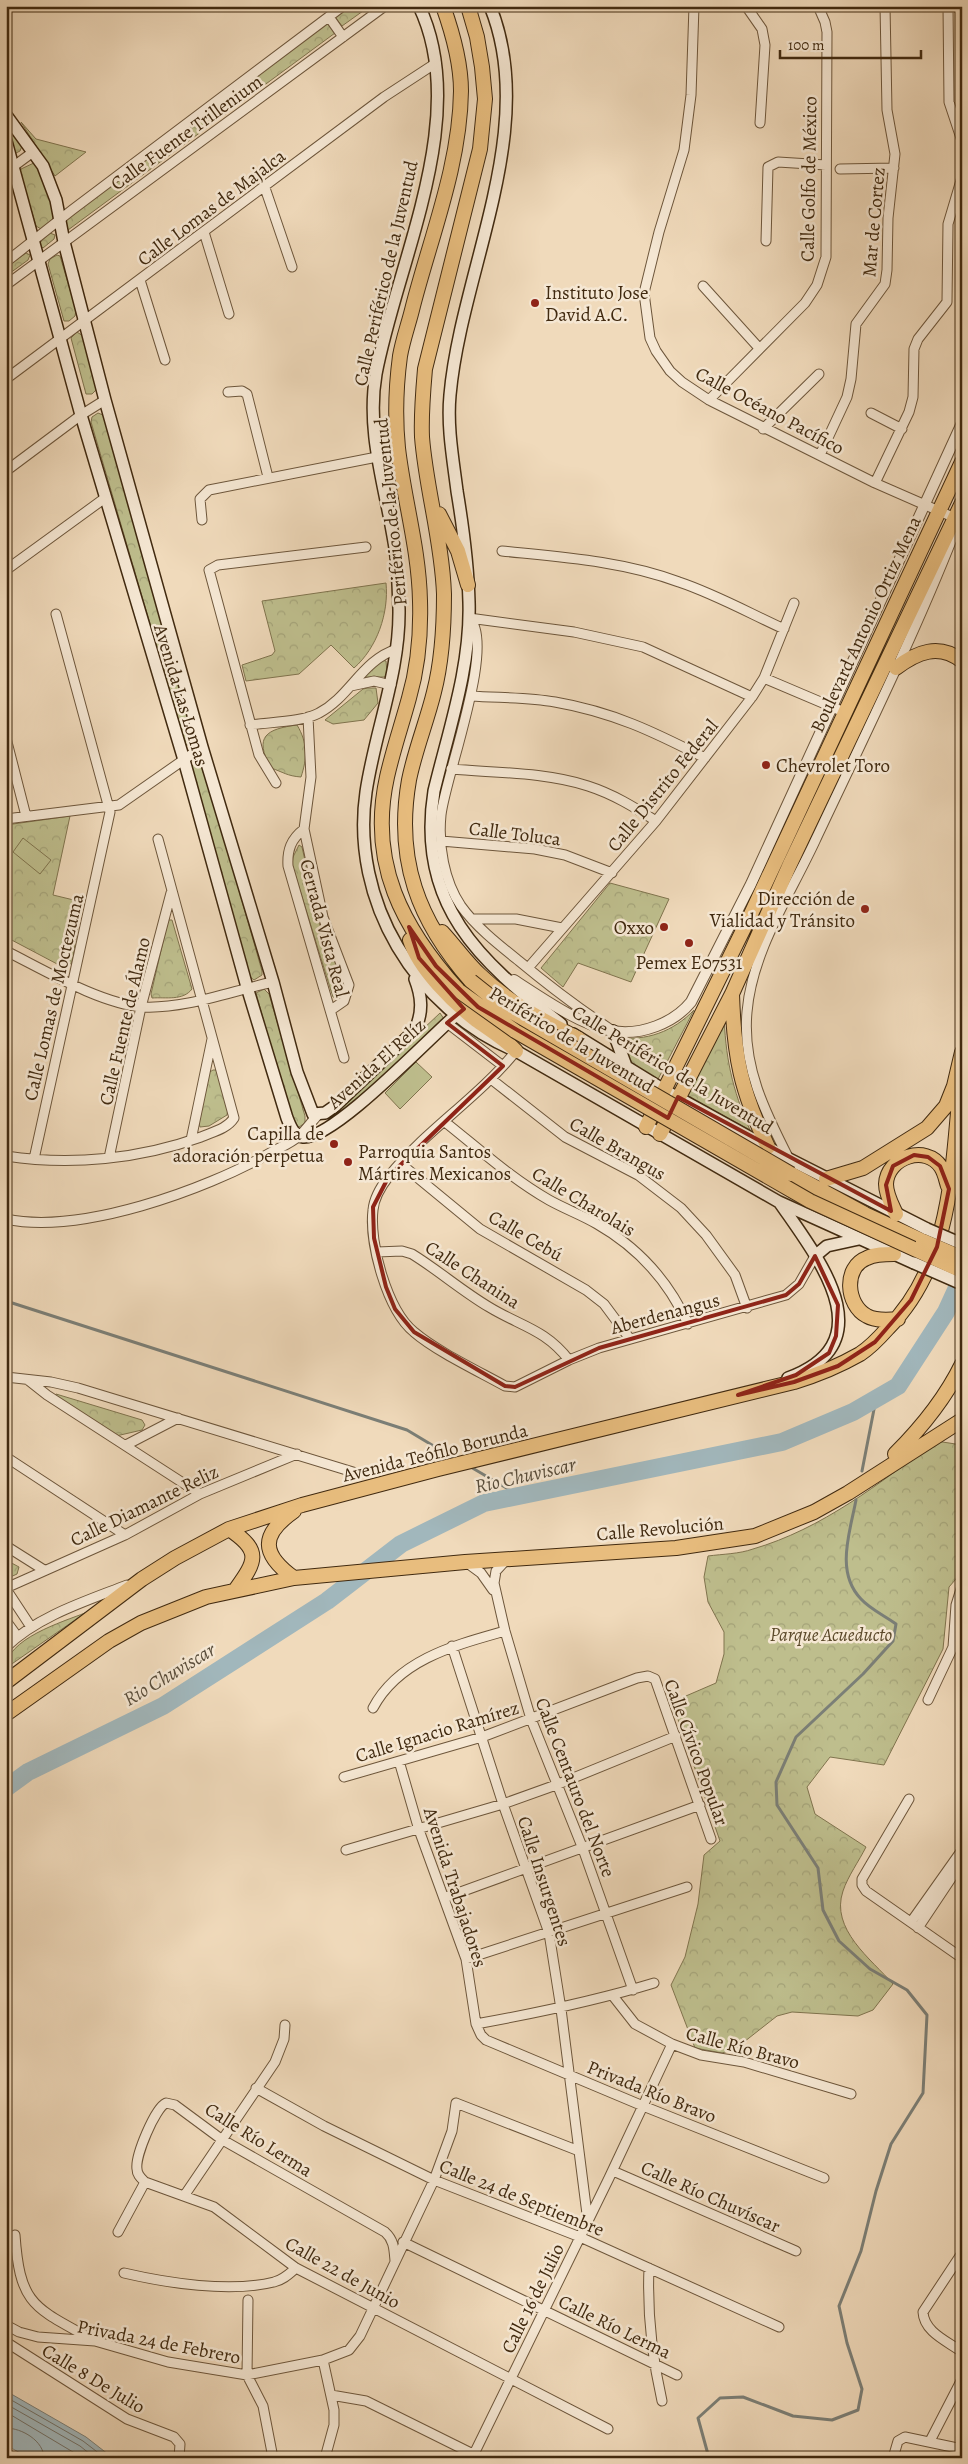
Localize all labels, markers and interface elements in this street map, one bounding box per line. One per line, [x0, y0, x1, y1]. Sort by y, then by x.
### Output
scale bar [780, 28, 922, 60]
text: 100 m [788, 35, 825, 55]
street label: Calle Fuente Trillenium [105, 69, 268, 197]
street label: Calle Golfo de México [795, 96, 823, 262]
street label: Calle Lomas de Majalca [132, 143, 291, 272]
street label: Calle Periférico de la Juventud [347, 157, 425, 388]
street label: Mar de Cortez [856, 166, 892, 278]
place label: Instituto Jose David A.C. [545, 280, 648, 328]
marker: Instituto Jose David A.C. [529, 297, 541, 309]
street label: Calle Océano Pacífico [691, 361, 848, 461]
street label: Periférico de la Juventud [368, 416, 414, 607]
street label: Boulevard Antonio Ortiz Mena [804, 512, 928, 737]
street label: Avenida Las Lomas [147, 620, 215, 770]
street label: Calle Distrito Federal [601, 714, 725, 857]
place label: Chevrolet Toro [776, 753, 890, 779]
marker: Chevrolet Toro [760, 759, 772, 771]
street label: Calle Toluca [467, 815, 563, 853]
street label: Cerrada Vista Real [293, 856, 355, 1000]
place label: Dirección de Vialidad y Tránsito [709, 886, 855, 934]
street label: Calle Lomas de Moctezuma [18, 891, 90, 1103]
marker: Dirección de Vialidad y Tránsito [859, 903, 871, 915]
place label: Oxxo [614, 915, 654, 941]
marker: Oxxo [658, 921, 670, 933]
street label: Calle Fuente de Álamo [93, 935, 157, 1108]
marker: Pemex E07531 [683, 937, 695, 949]
place label: Pemex E07531 [636, 950, 743, 976]
street label: Periférico de la Juventud [484, 980, 660, 1100]
street label: Calle Periférico de la Juventud [567, 999, 779, 1141]
street label: Avenida El Relíz [321, 1013, 431, 1116]
street label: Calle Brangus [565, 1111, 670, 1187]
place label: Capilla de adoración perpetua [173, 1121, 324, 1169]
marker: Capilla de adoración perpetua [328, 1138, 340, 1150]
place label: Parroquia Santos Mártires Mexicanos [358, 1139, 511, 1187]
marker: Parroquia Santos Mártires Mexicanos [342, 1156, 354, 1168]
street label: Calle Charolais [527, 1161, 640, 1243]
street label: Calle Cebú [483, 1204, 568, 1268]
street label: Calle Chanina [420, 1234, 525, 1315]
street label: Aberdenangus [607, 1287, 723, 1341]
street label: Avenida Teófilo Borunda [339, 1417, 531, 1489]
water label: Rio Chuviscar [472, 1451, 579, 1500]
street label: Calle Diamante Reliz [66, 1459, 223, 1553]
street label: Calle Revolución [595, 1510, 725, 1548]
park label: Parque Acueducto [770, 1622, 893, 1648]
water label: Rio Chuviscar [118, 1636, 221, 1712]
street label: Calle Cívico Popular [657, 1675, 735, 1829]
street label: Calle Centauro del Norte [529, 1694, 621, 1881]
street label: Calle Ignacio Ramírez [352, 1695, 522, 1769]
street label: Avenida Trabajadores [417, 1803, 493, 1971]
street label: Calle Insurgentes [511, 1813, 577, 1950]
street label: Calle Río Bravo [683, 2020, 802, 2076]
street label: Privada Río Bravo [583, 2054, 720, 2130]
street label: Calle Río Lerma [200, 2096, 317, 2183]
street label: Calle 24 de Septiembre [435, 2153, 608, 2243]
street label: Calle Río Chuvíscar [637, 2155, 784, 2239]
street label: Calle 22 de Junio [280, 2231, 405, 2315]
street label: Calle 16 de Julio [495, 2239, 571, 2358]
street label: Calle Río Lerma [554, 2288, 675, 2365]
street label: Privada 24 de Febrero [75, 2313, 243, 2371]
street label: Calle 8 De Julio [37, 2338, 150, 2420]

